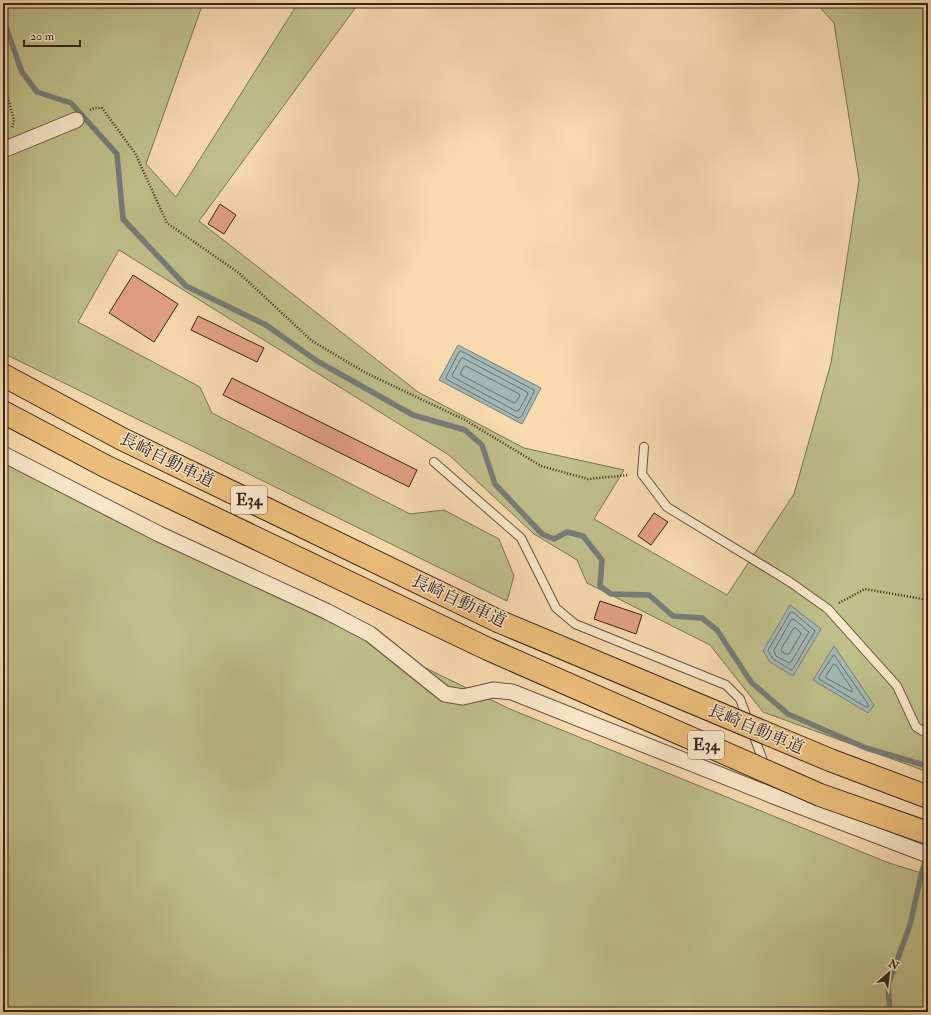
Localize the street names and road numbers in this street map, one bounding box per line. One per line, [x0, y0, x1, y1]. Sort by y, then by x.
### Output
street label: 長崎自動車道 [117, 428, 217, 492]
road number: E34 [231, 486, 267, 514]
street label: 長崎自動車道 [408, 570, 510, 632]
street label: 長崎自動車道 [705, 699, 807, 759]
road number: E34 [688, 731, 724, 759]

